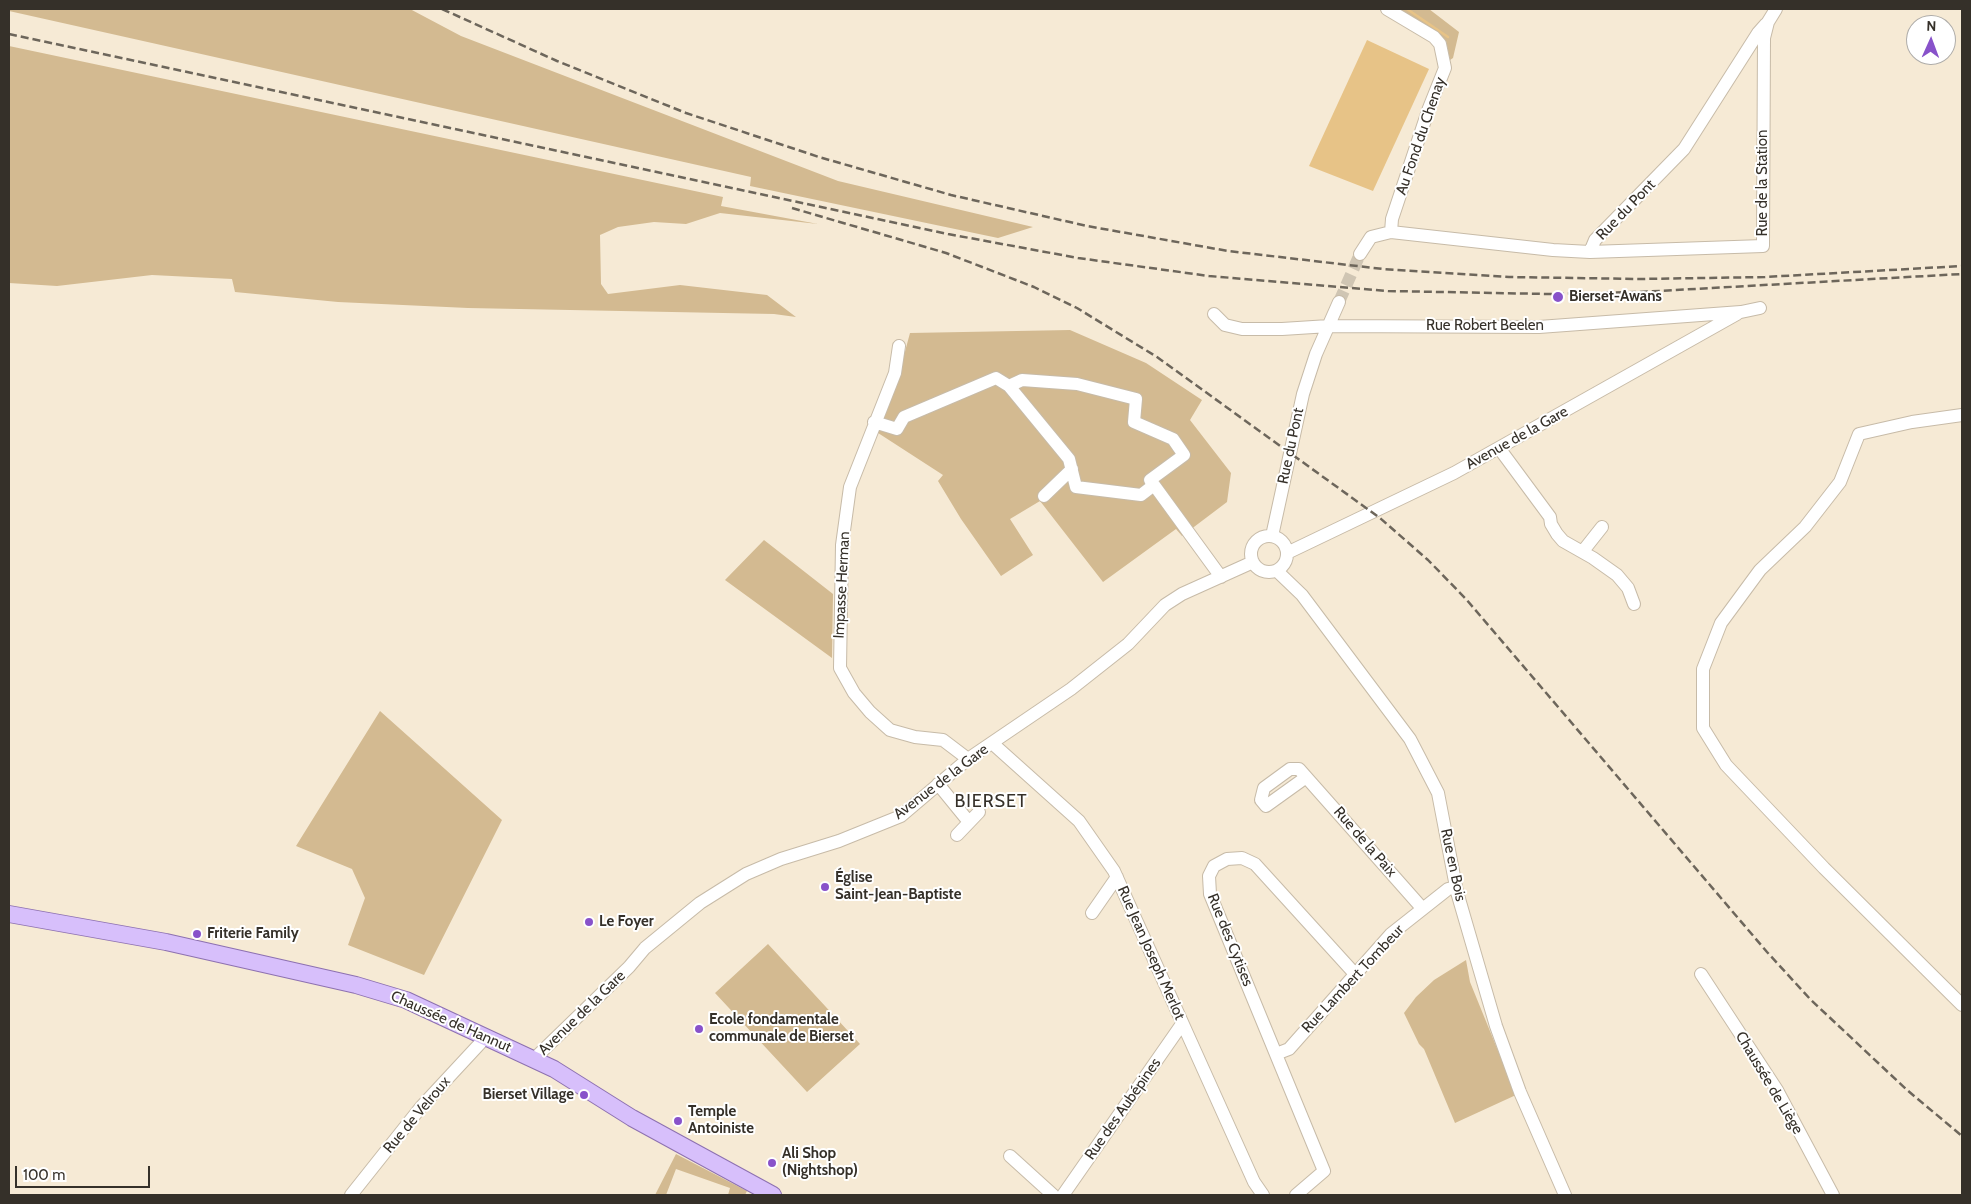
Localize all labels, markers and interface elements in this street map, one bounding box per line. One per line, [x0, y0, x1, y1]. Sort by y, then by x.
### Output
north arrow [1906, 15, 1956, 65]
text: N [1926, 17, 1937, 35]
street label: Au Fond du Chenay [1392, 75, 1450, 197]
street label: Rue de la Station [1754, 130, 1772, 236]
street label: Rue du Pont [1593, 176, 1659, 244]
place label: Bierset-Awans [1569, 288, 1662, 306]
marker: Bierset-Awans [1551, 290, 1565, 304]
street label: Rue Robert Beelen [1426, 317, 1544, 335]
street label: Avenue de la Gare [1463, 403, 1571, 473]
street label: Rue du Pont [1274, 406, 1308, 486]
street label: Impasse Herman [830, 531, 854, 639]
street label: Avenue de la Gare [890, 741, 992, 823]
district label: BIERSET [954, 791, 1028, 813]
street label: Rue de la Paix [1330, 803, 1400, 881]
street label: Rue en Bois [1437, 827, 1469, 903]
place label: Église Saint-Jean-Baptiste [835, 869, 961, 904]
marker: Église Saint-Jean-Baptiste [819, 881, 831, 893]
street label: Rue Jean Joseph Merlot [1113, 883, 1189, 1023]
street label: Rue des Cytises [1203, 891, 1257, 989]
place label: Le Foyer [599, 913, 654, 931]
marker: Le Foyer [583, 916, 595, 928]
street label: Rue Lambert Tombeur [1298, 921, 1408, 1037]
place label: Friterie Family [207, 925, 299, 943]
marker: Friterie Family [191, 928, 203, 940]
street label: Avenue de la Gare [535, 967, 629, 1059]
street label: Chaussée de Hannut [388, 987, 514, 1057]
place label: Ecole fondamentale communale de Bierset [709, 1011, 854, 1046]
marker: Ecole fondamentale communale de Bierset [693, 1023, 705, 1035]
street label: Chaussée de Liège [1731, 1028, 1807, 1138]
street label: Rue des Aubépines [1081, 1055, 1165, 1163]
street label: Rue de Velroux [380, 1073, 454, 1157]
place label: Bierset Village [482, 1086, 574, 1104]
marker: Bierset Village [578, 1089, 590, 1101]
place label: Temple Antoiniste [688, 1103, 754, 1138]
marker: Temple Antoiniste [672, 1115, 684, 1127]
place label: Ali Shop (Nightshop) [782, 1145, 858, 1180]
scale bar [18, 1156, 152, 1188]
marker: Ali Shop (Nightshop) [766, 1157, 778, 1169]
text: 100 m [23, 1166, 65, 1184]

